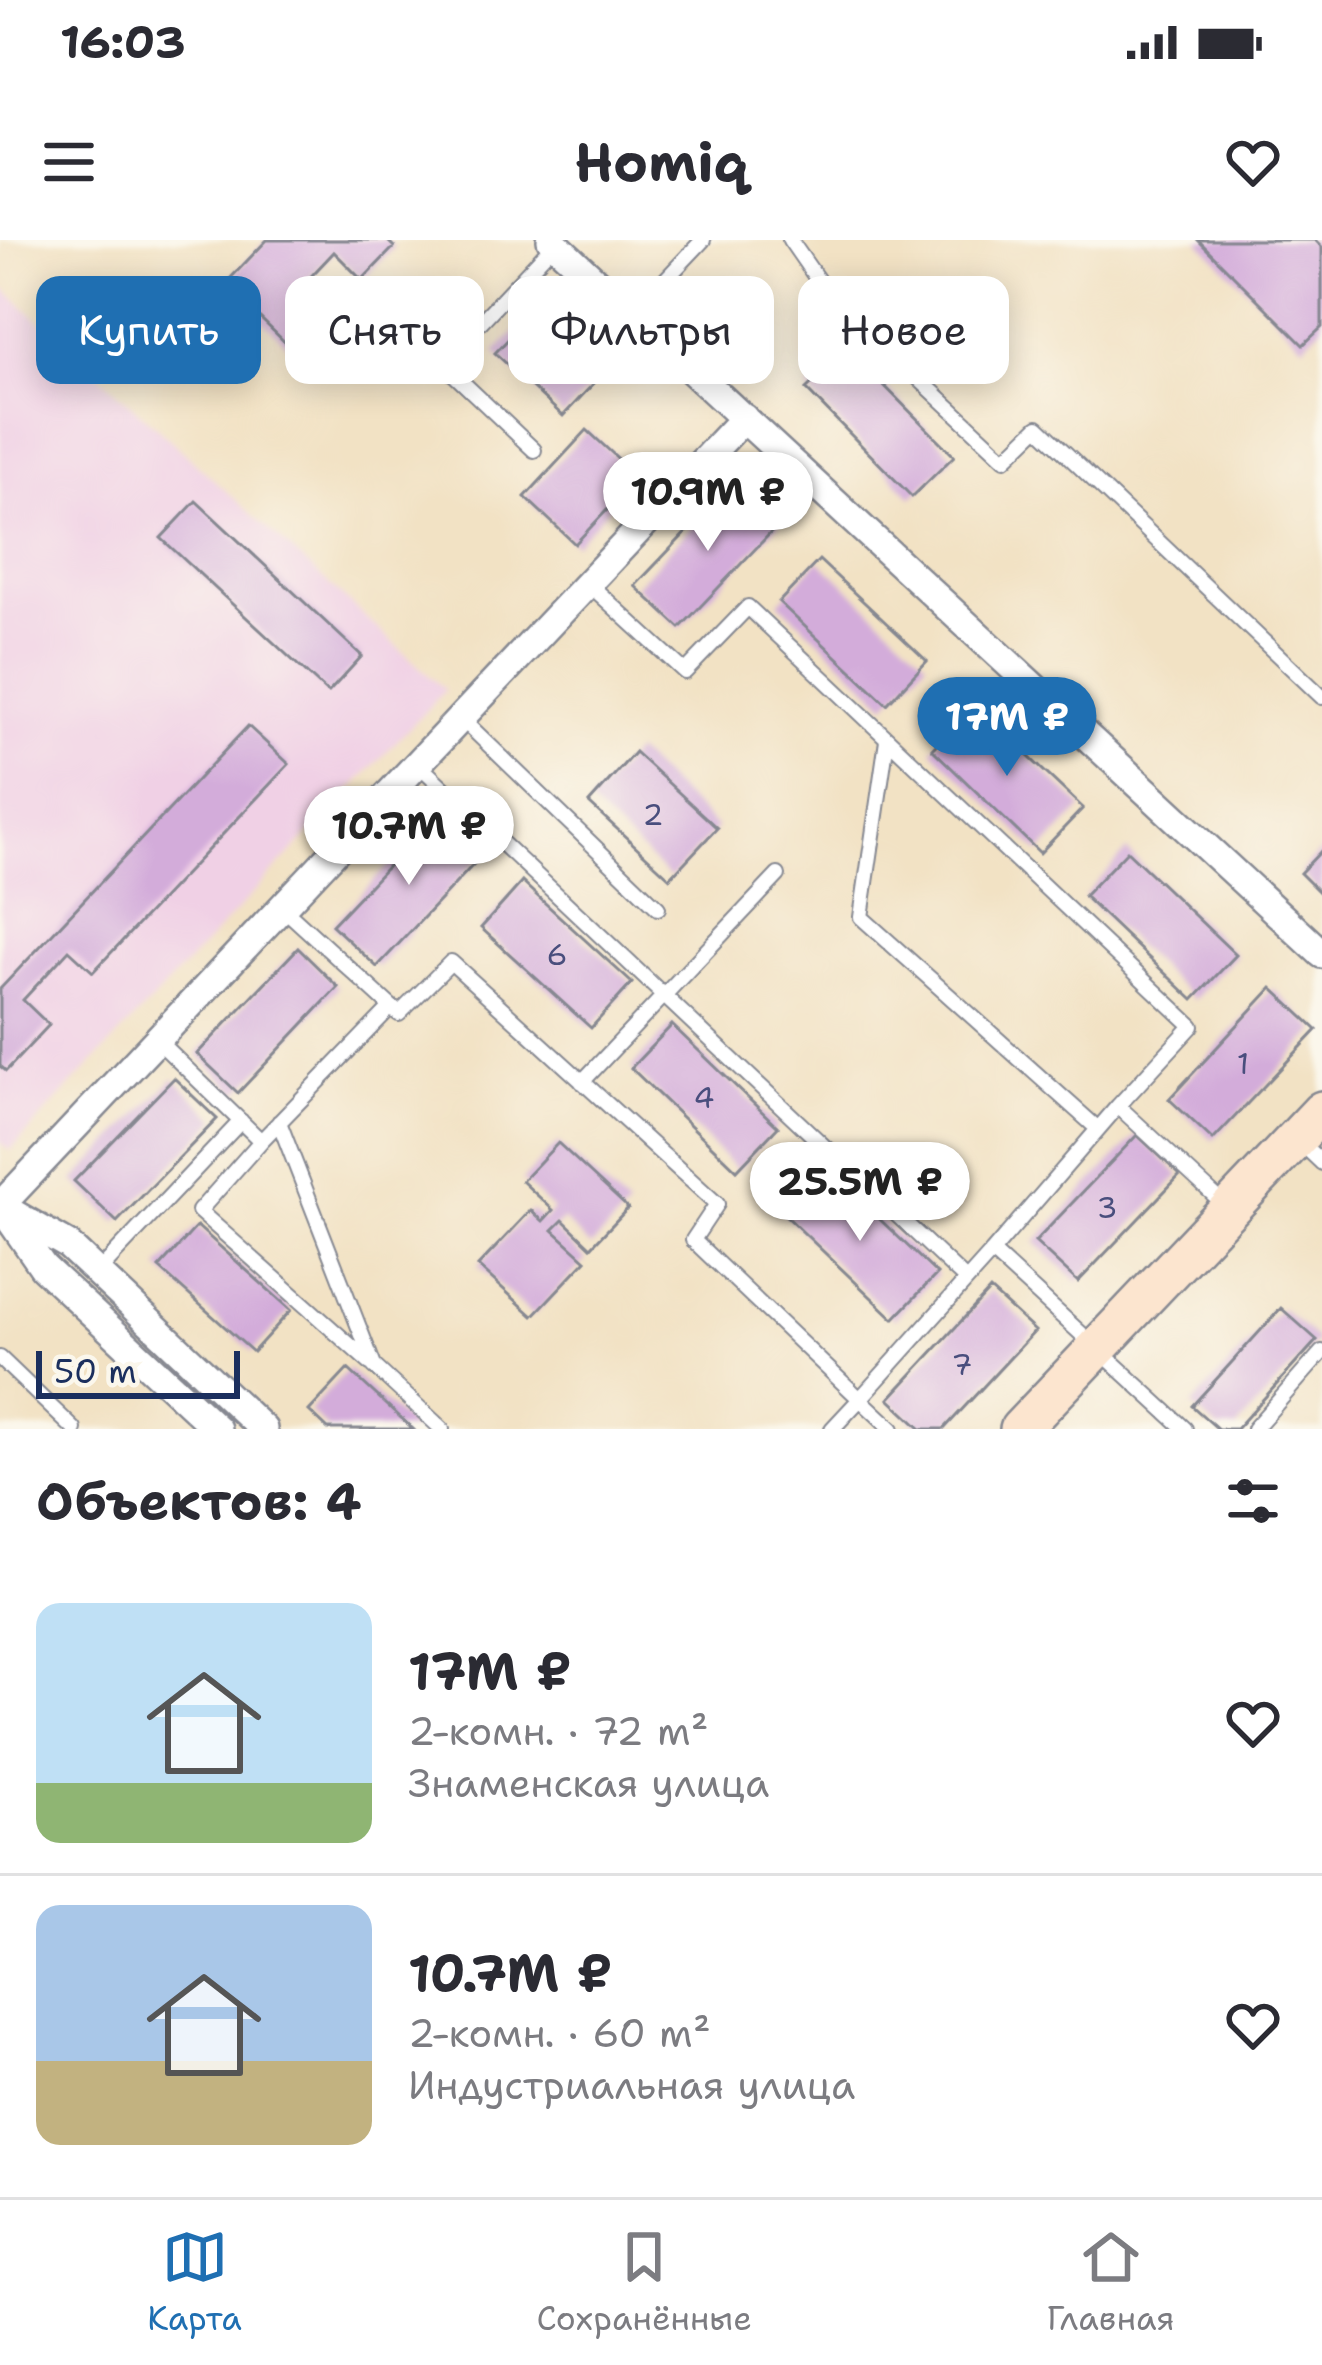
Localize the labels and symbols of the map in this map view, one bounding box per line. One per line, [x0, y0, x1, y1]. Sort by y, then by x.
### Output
pin: 10.9M ₽ [597, 452, 819, 554]
pin: 17M ₽ [923, 677, 1091, 779]
pin: 10.7M ₽ [298, 786, 520, 888]
house number: 2 [643, 794, 664, 835]
house number: 6 [547, 934, 568, 975]
house number: 1 [1237, 1043, 1249, 1084]
house number: 4 [694, 1077, 715, 1118]
pin: 25.5M ₽ [749, 1142, 971, 1244]
house number: 3 [1097, 1187, 1118, 1228]
house number: 7 [952, 1344, 973, 1385]
scale bar [36, 1345, 240, 1398]

